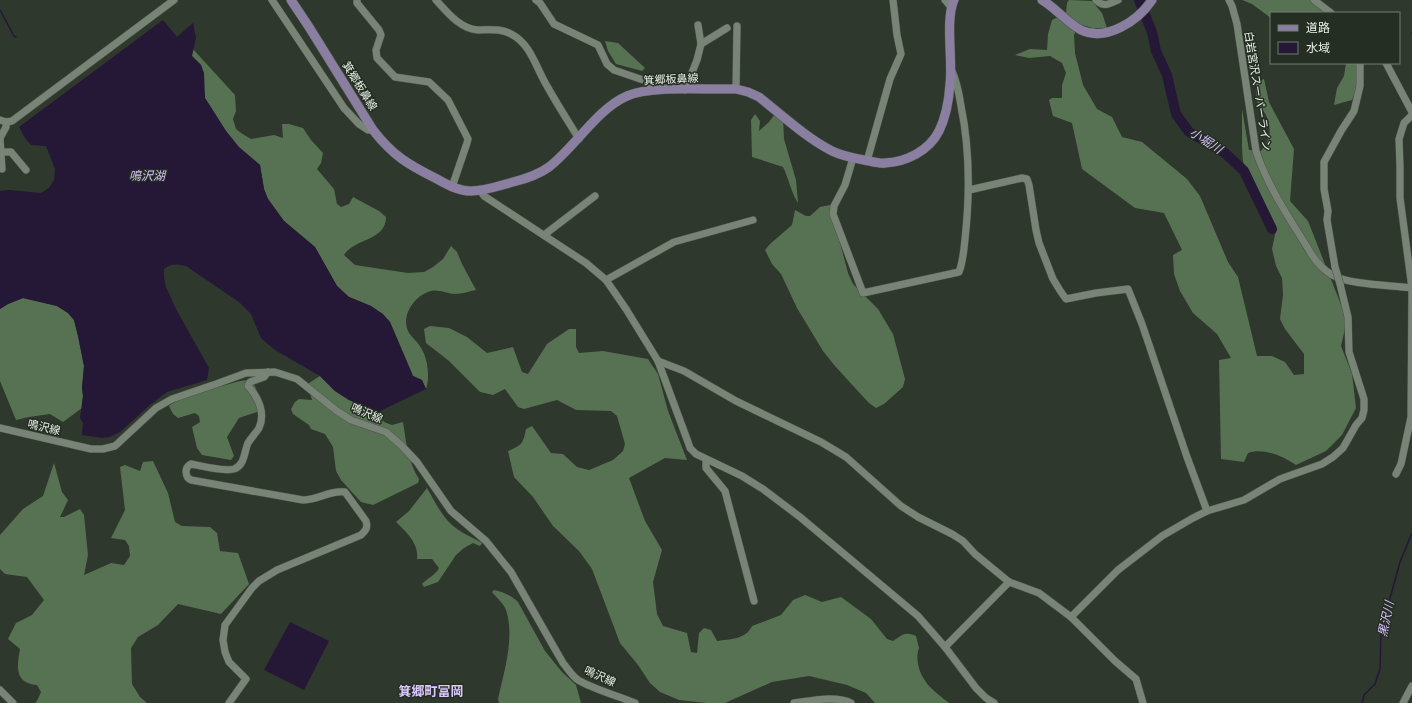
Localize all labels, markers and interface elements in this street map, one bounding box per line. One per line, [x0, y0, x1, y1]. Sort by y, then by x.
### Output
legend [1270, 12, 1400, 64]
text: 道路 [1306, 21, 1330, 35]
street label: 白岩宮沢スーパーライン [1243, 30, 1273, 152]
text: 水域 [1306, 41, 1330, 55]
street label: 箕郷板鼻線 [340, 59, 380, 113]
street label: 箕郷板鼻線 [643, 72, 699, 86]
water label: 小堀川 [1187, 125, 1227, 158]
water label: 鳴沢湖 [129, 169, 167, 183]
street label: 鳴沢線 [349, 401, 385, 425]
street label: 鳴沢線 [27, 417, 61, 437]
water label: 黒沢川 [1375, 598, 1397, 638]
street label: 鳴沢線 [582, 664, 618, 688]
district label: 箕郷町富岡 [398, 684, 464, 699]

